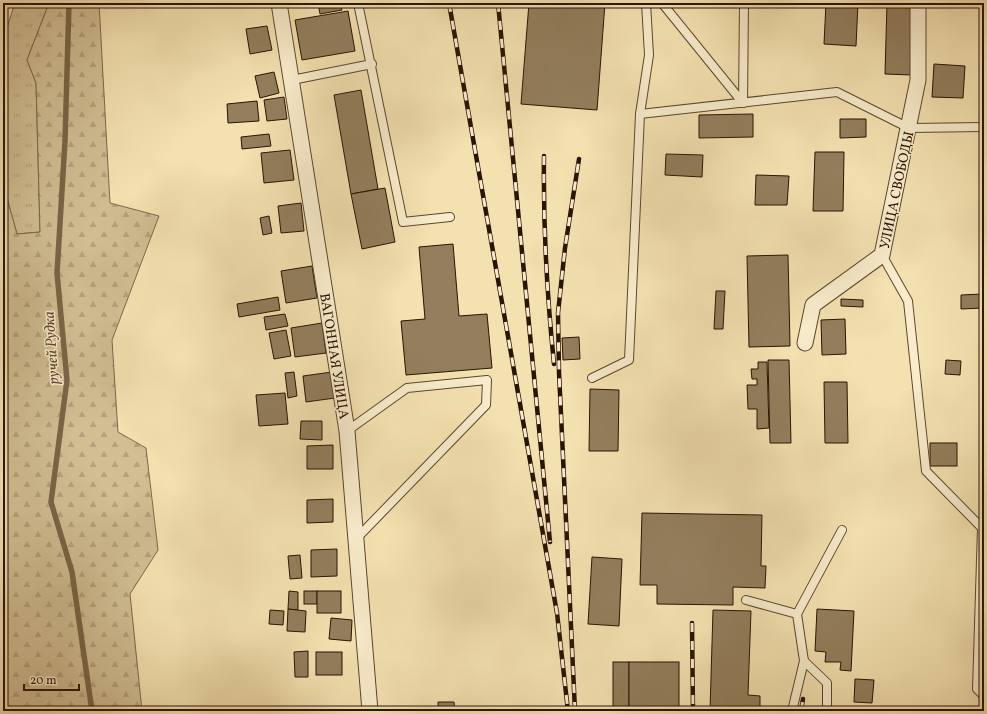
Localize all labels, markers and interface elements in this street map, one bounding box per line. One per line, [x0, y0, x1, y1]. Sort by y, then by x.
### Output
street label: УЛИЦА СВОБОДЫ [876, 130, 919, 251]
street label: ВАГОННАЯ УЛИЦА [314, 292, 353, 421]
water label: ручей Рудка [39, 311, 66, 385]
scale bar [24, 666, 79, 692]
text: 20 m [30, 673, 57, 689]

